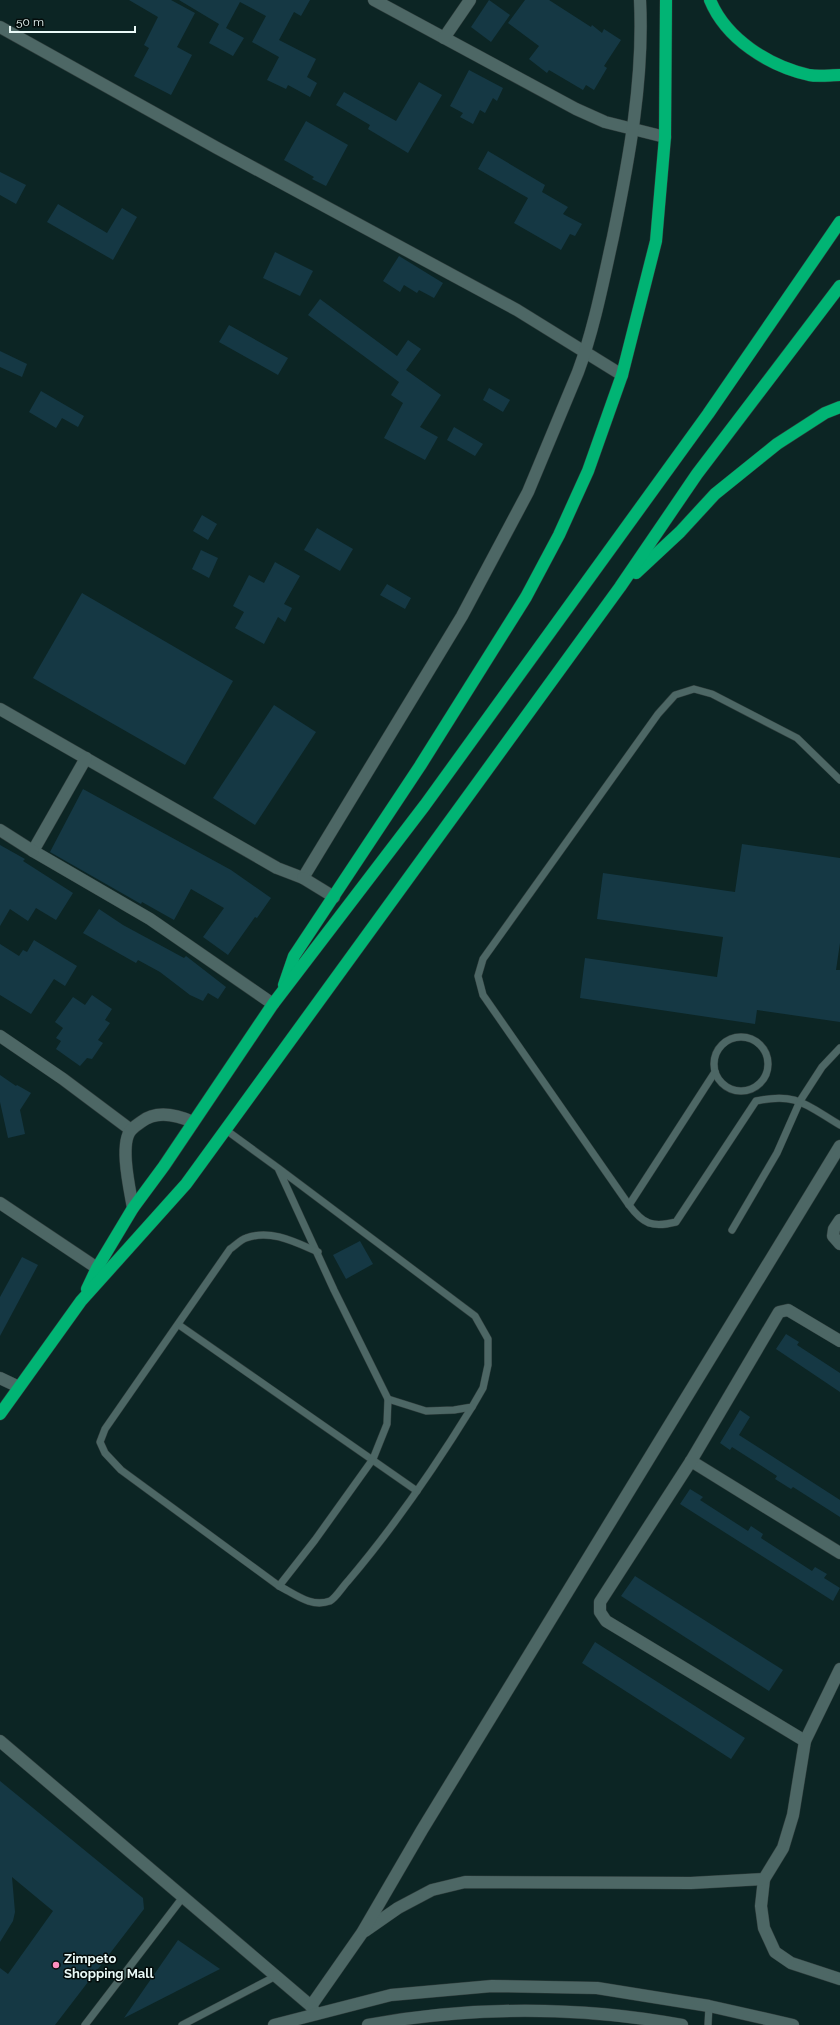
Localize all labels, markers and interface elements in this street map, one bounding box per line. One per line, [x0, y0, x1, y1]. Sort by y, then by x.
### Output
scale bar [10, 8, 135, 34]
text: 50 m [16, 15, 44, 29]
place label: Zimpeto Shopping Mall [64, 1951, 154, 1981]
marker: Zimpeto Shopping Mall [51, 1960, 61, 1970]

